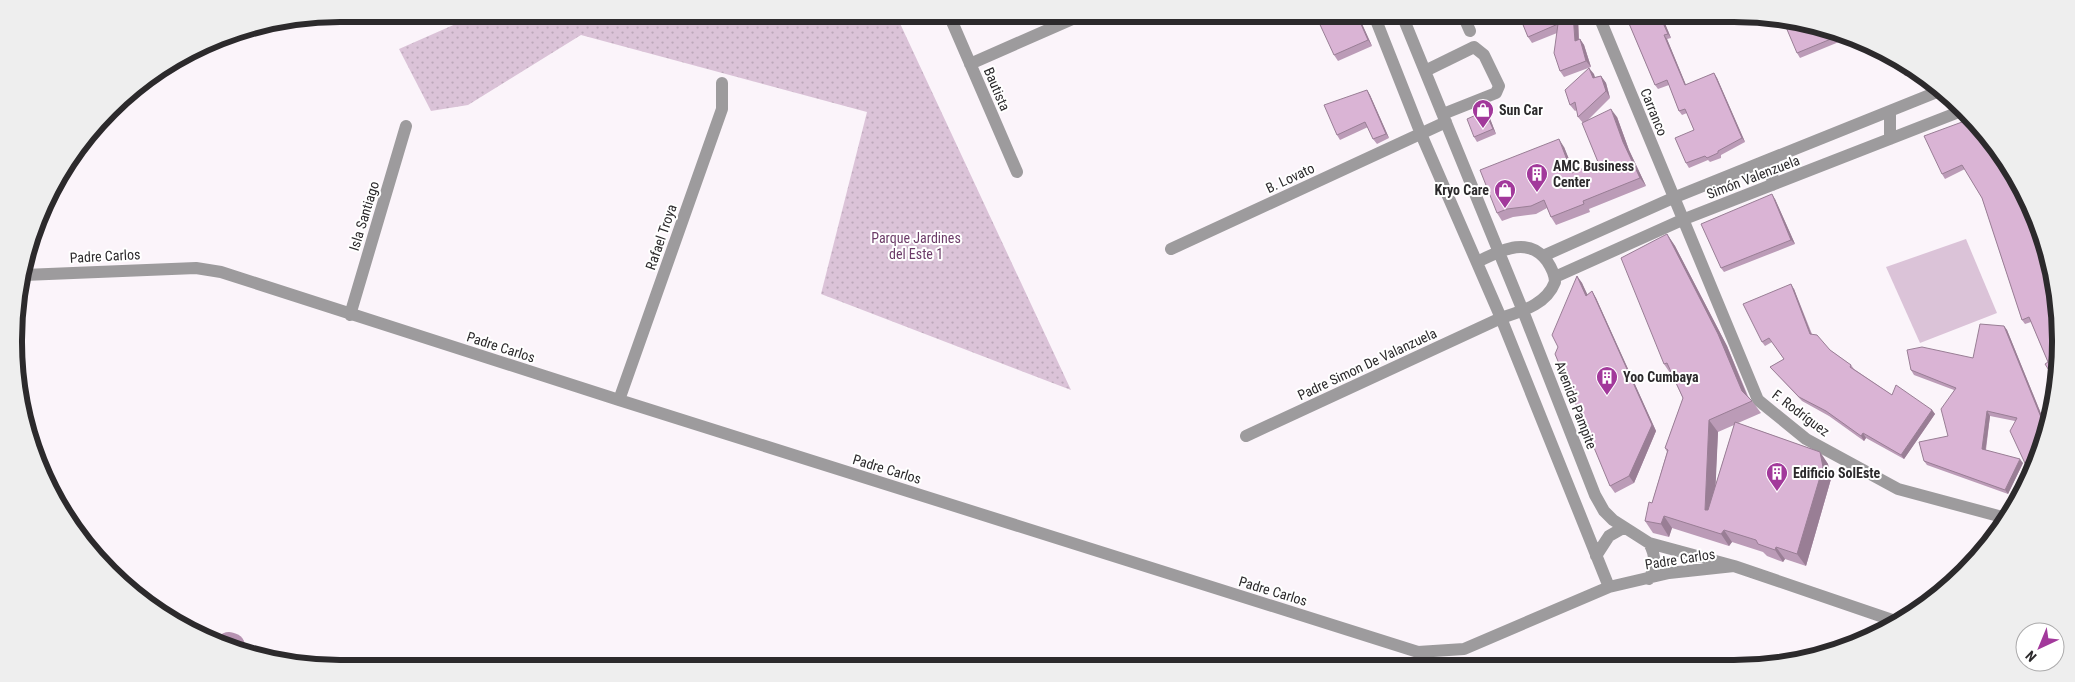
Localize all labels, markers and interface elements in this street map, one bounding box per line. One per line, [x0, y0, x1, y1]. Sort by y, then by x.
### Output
street label: Bautista [981, 65, 1013, 113]
street label: Carranco [1637, 86, 1671, 138]
shop icon: Sun Car [1471, 98, 1495, 129]
place label: Sun Car [1499, 102, 1543, 118]
street label: Simón Valenzuela [1704, 152, 1802, 202]
place label: AMC Business Center [1553, 158, 1634, 190]
street label: B. Lovato [1263, 160, 1317, 196]
building icon: AMC Business Center [1525, 162, 1549, 193]
shop icon: Kryo Care [1493, 178, 1517, 209]
street label: Isla Santiago [346, 179, 382, 253]
place label: Kryo Care [1434, 182, 1489, 198]
street label: Rafael Troya [642, 202, 680, 272]
park label: Parque Jardines del Este 1 [871, 230, 961, 262]
street label: Padre Carlos [69, 246, 141, 266]
street label: Padre Simon De Valanzuela [1295, 325, 1439, 403]
street label: Padre Carlos [465, 328, 537, 366]
street label: Avenida Pampite [1552, 359, 1600, 452]
building icon: Yoo Cumbaya [1595, 365, 1619, 396]
place label: Yoo Cumbaya [1623, 369, 1699, 385]
street label: F. Rodríguez [1769, 386, 1833, 440]
street label: Padre Carlos [851, 451, 923, 487]
building icon: Edificio SolEste [1765, 461, 1789, 492]
place label: Edificio SolEste [1793, 465, 1881, 481]
street label: Padre Carlos [1644, 546, 1716, 572]
street label: Padre Carlos [1237, 573, 1309, 609]
north arrow [2015, 622, 2065, 672]
text: N [2022, 648, 2040, 665]

